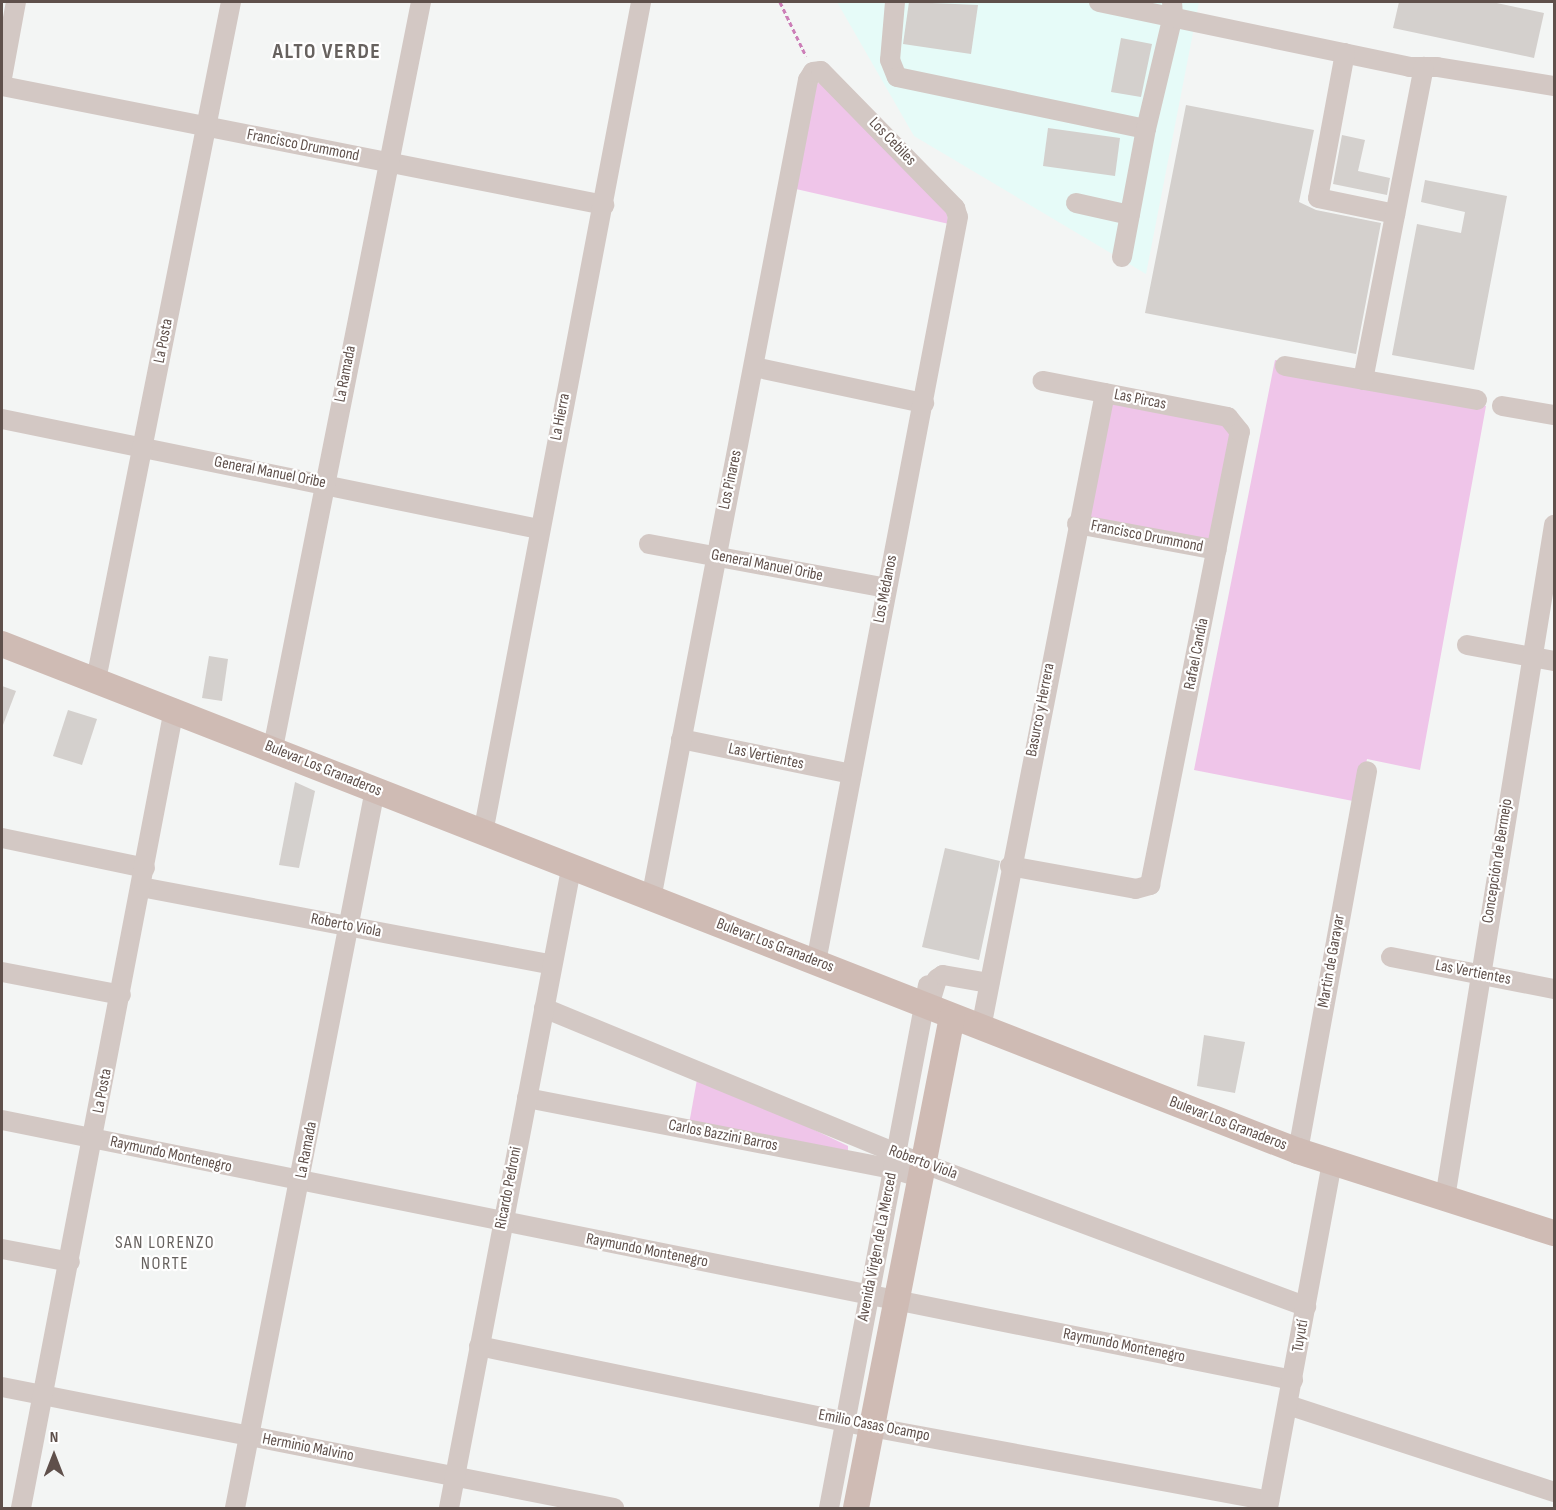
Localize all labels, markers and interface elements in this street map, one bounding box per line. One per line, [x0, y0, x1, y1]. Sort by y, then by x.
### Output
district label: ALTO VERDE [273, 39, 381, 65]
street label: Los Cebiles [864, 114, 920, 170]
street label: Francisco Drummond [245, 126, 361, 166]
street label: La Posta [150, 317, 178, 365]
street label: La Ramada [331, 344, 361, 404]
street label: Las Pircas [1112, 386, 1168, 414]
street label: La Hierra [547, 392, 575, 442]
street label: Los Pinares [715, 449, 747, 511]
street label: General Manuel Oribe [212, 453, 328, 493]
street label: Francisco Drummond [1089, 517, 1205, 557]
street label: General Manuel Oribe [709, 546, 825, 586]
street label: Los Médanos [870, 553, 902, 625]
street label: Rafael Candia [1181, 617, 1213, 691]
street label: Basurco y Herrera [1023, 662, 1059, 758]
street label: Bulevar Los Granaderos [262, 737, 384, 801]
street label: Las Vertientes [727, 740, 805, 774]
street label: Concepción de Bermejo [1479, 797, 1517, 925]
street label: Roberto Viola [309, 910, 383, 942]
street label: Martin de Garayar [1314, 913, 1350, 1009]
street label: Bulevar Los Granaderos [714, 915, 836, 977]
street label: Las Vertientes [1434, 956, 1512, 990]
street label: La Posta [89, 1067, 117, 1115]
street label: Bulevar Los Granaderos [1167, 1093, 1289, 1155]
street label: Carlos Bazzini Barros [667, 1116, 779, 1156]
street label: La Ramada [292, 1120, 322, 1180]
street label: Raymundo Montenegro [108, 1133, 234, 1177]
street label: Roberto Viola [886, 1142, 960, 1184]
street label: Ricardo Pedroni [492, 1145, 526, 1231]
street label: Avenida Virgen de La Merced [854, 1171, 902, 1323]
street label: Raymundo Montenegro [584, 1230, 710, 1272]
district label: SAN LORENZO NORTE [115, 1233, 215, 1276]
street label: Tuyutí [1289, 1318, 1313, 1354]
street label: Raymundo Montenegro [1061, 1325, 1187, 1367]
street label: Emilio Casas Ocampo [817, 1406, 931, 1446]
north arrow [24, 1426, 84, 1486]
text: N [50, 1428, 58, 1447]
street label: Herminio Malvino [261, 1430, 355, 1466]

